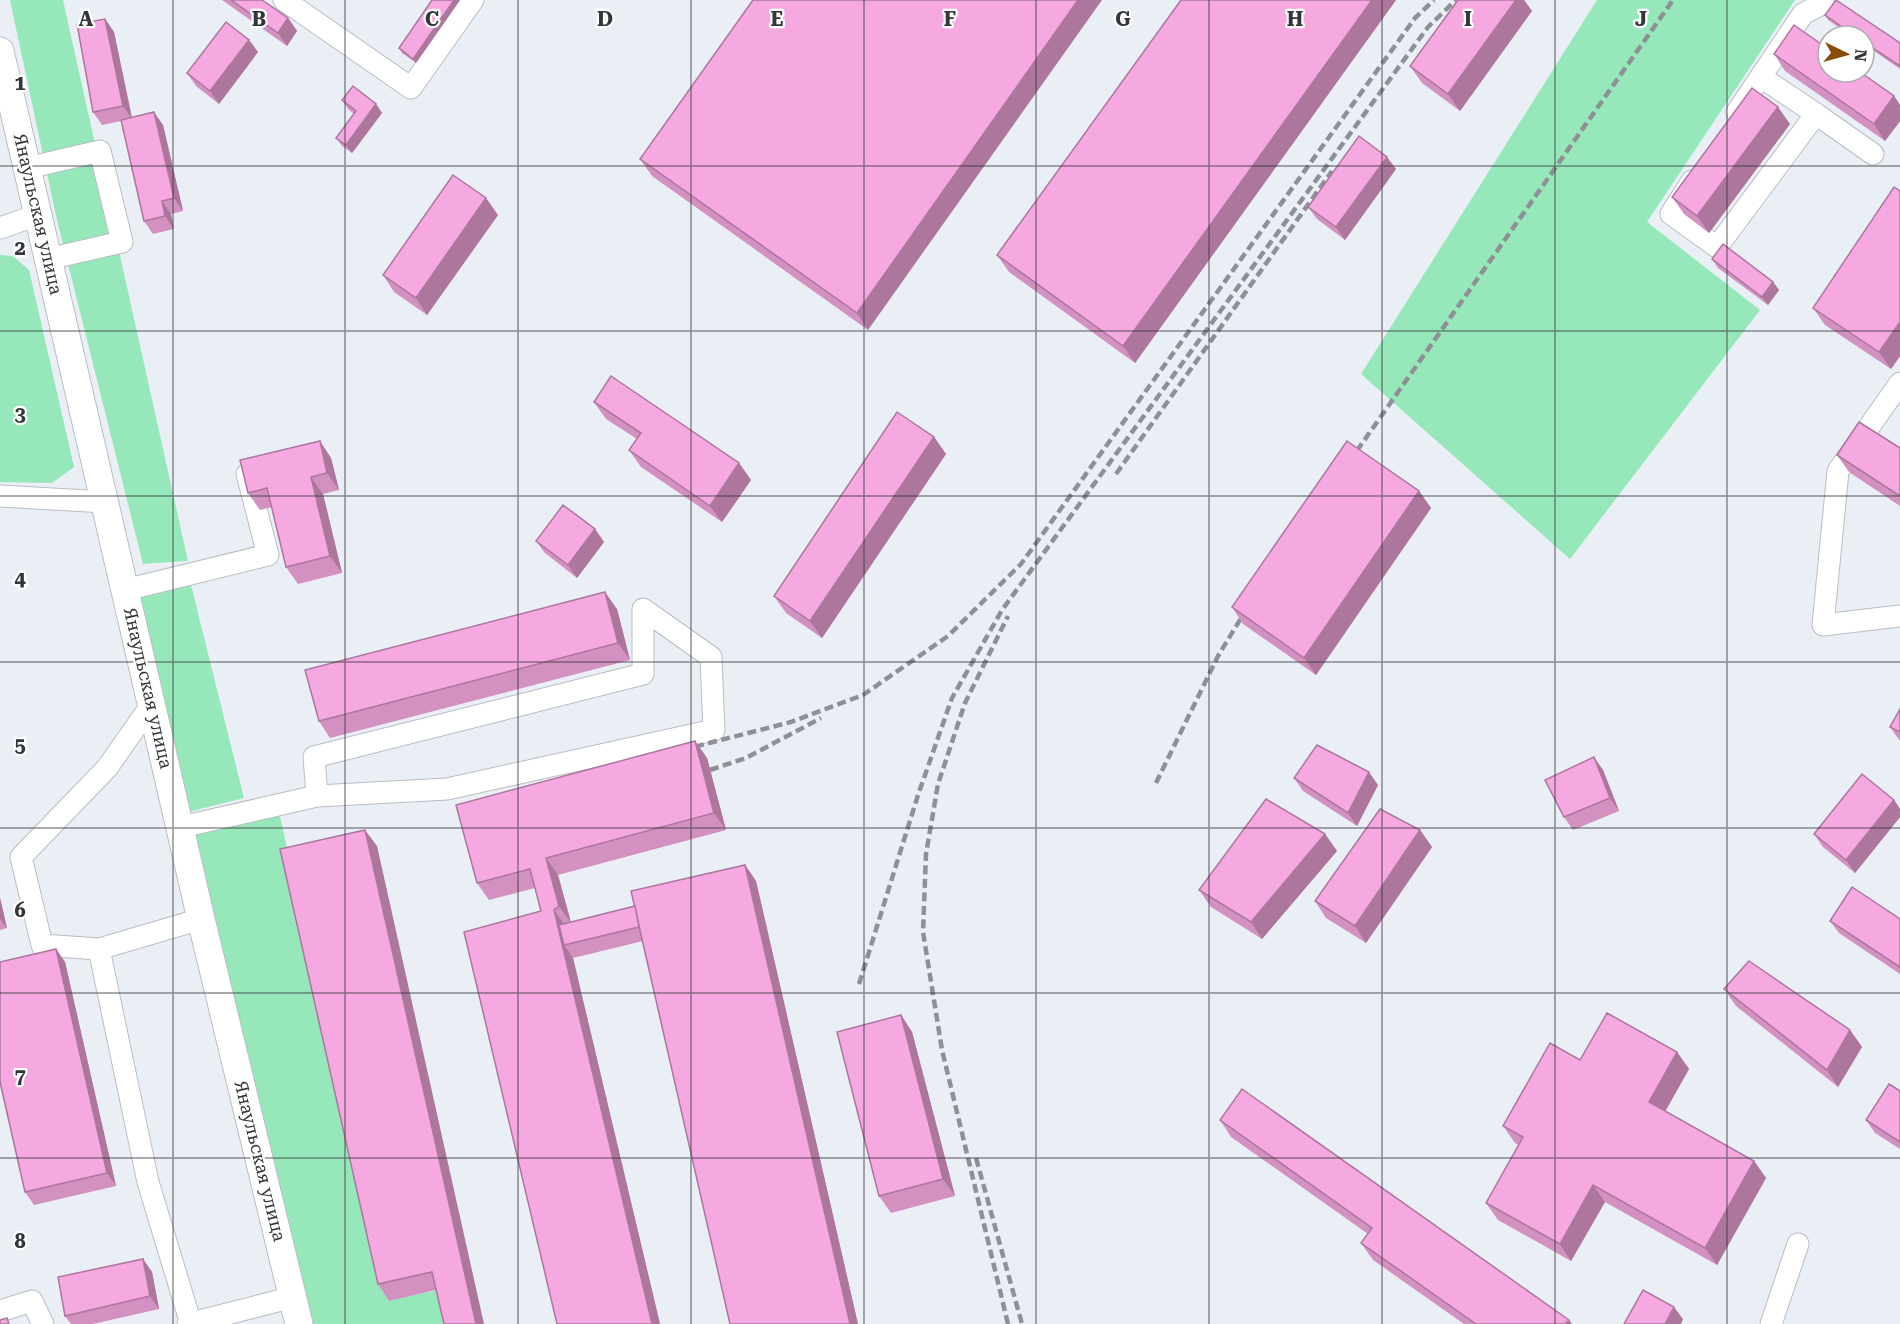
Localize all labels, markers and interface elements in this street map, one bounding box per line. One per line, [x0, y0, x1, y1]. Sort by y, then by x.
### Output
text: A [79, 7, 94, 31]
text: B [252, 7, 266, 31]
text: C [425, 7, 439, 31]
text: D [597, 7, 613, 31]
text: E [771, 7, 784, 31]
text: F [944, 7, 956, 31]
text: G [1115, 7, 1131, 31]
text: H [1287, 7, 1303, 31]
text: I [1464, 7, 1472, 31]
text: J [1635, 7, 1647, 31]
north arrow [1816, 24, 1876, 84]
text: N [1850, 48, 1870, 62]
text: 1 [14, 71, 26, 95]
street label: Янаульская улица [10, 131, 67, 297]
text: 2 [14, 236, 26, 260]
text: 3 [14, 402, 26, 426]
text: 4 [14, 567, 26, 591]
street label: Янаульская улица [120, 605, 177, 771]
text: 5 [14, 733, 26, 757]
text: 6 [14, 898, 26, 922]
text: 7 [14, 1064, 26, 1088]
street label: Янаульская улица [230, 1078, 291, 1244]
text: 8 [14, 1229, 26, 1253]

